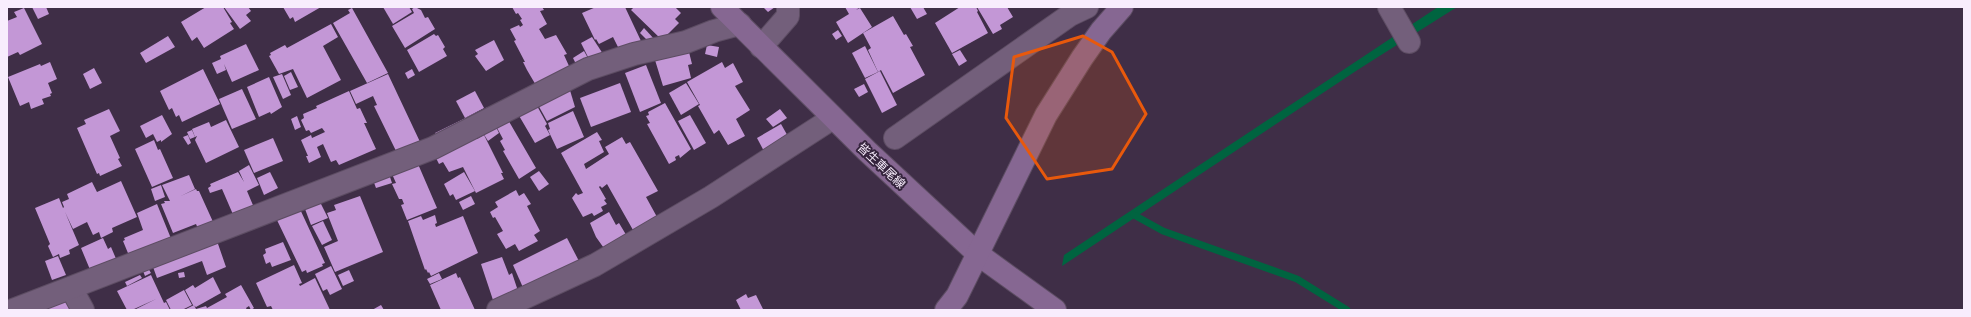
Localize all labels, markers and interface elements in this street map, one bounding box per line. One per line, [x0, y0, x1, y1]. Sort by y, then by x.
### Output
street label: 皆生車尾線 [855, 139, 909, 191]

